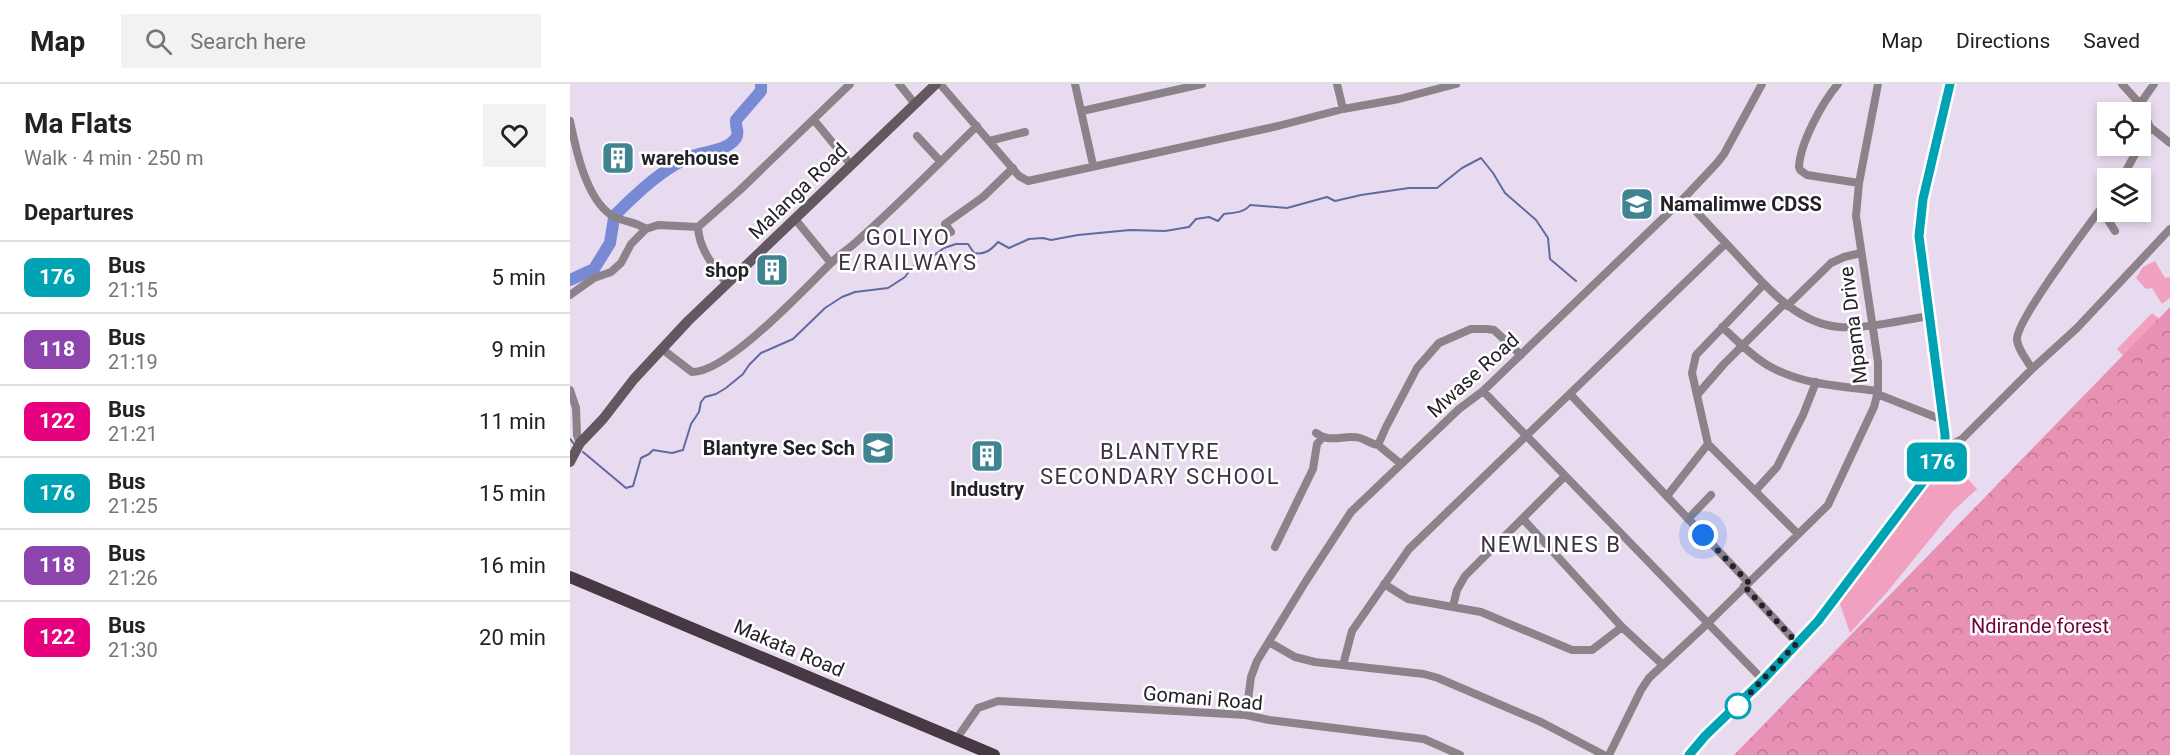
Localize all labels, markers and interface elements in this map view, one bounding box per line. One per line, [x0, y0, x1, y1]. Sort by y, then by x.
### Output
search box [121, 14, 541, 68]
text: Map [30, 25, 85, 58]
icon: search [142, 25, 175, 58]
text: Search here [190, 29, 306, 54]
text: Map [1881, 29, 1923, 53]
text: Directions [1956, 29, 2050, 53]
text: Saved [2083, 29, 2140, 53]
map controls [2097, 102, 2151, 222]
button: locate [2097, 102, 2151, 156]
button: heart [483, 104, 546, 167]
text: Ma Flats [24, 107, 132, 140]
street label: Malanga Road [744, 138, 852, 244]
building icon: warehouse [600, 140, 636, 176]
text: Walk · 4 min · 250 m [24, 146, 203, 170]
place label: warehouse [641, 146, 739, 170]
button: layers [2097, 168, 2151, 222]
school or university icon: Namalimwe CDSS [1619, 186, 1655, 222]
place label: Namalimwe CDSS [1660, 192, 1822, 216]
text: Departures [24, 200, 134, 225]
district label: GOLIYO E/RAILWAYS [838, 225, 978, 275]
building icon: shop [754, 252, 790, 288]
text: Bus [108, 253, 146, 278]
place label: shop [705, 258, 749, 282]
text: 176 [39, 265, 75, 289]
text: 5 min [491, 265, 546, 290]
street label: Mpama Drive [1834, 265, 1872, 385]
text: 21:15 [108, 278, 158, 302]
text: Bus [108, 325, 146, 350]
street label: Mwase Road [1422, 328, 1524, 422]
text: 118 [39, 337, 75, 361]
text: 9 min [491, 337, 546, 362]
text: 21:19 [108, 350, 158, 374]
text: Bus [108, 397, 146, 422]
text: 122 [39, 409, 75, 433]
text: 11 min [479, 409, 546, 434]
text: 21:21 [108, 422, 158, 446]
school or university icon: Blantyre Sec Sch [860, 430, 896, 466]
place label: Blantyre Sec Sch [703, 436, 855, 460]
building icon: Industry [969, 438, 1005, 474]
district label: BLANTYRE SECONDARY SCHOOL [1040, 439, 1280, 489]
line badge: 176 [1902, 442, 1972, 482]
text: 176 [1919, 450, 1955, 474]
text: Bus [108, 469, 146, 494]
place label: Industry [950, 477, 1025, 501]
text: 176 [39, 481, 75, 505]
text: 15 min [479, 481, 546, 506]
text: 21:25 [108, 494, 158, 518]
your location [1688, 520, 1718, 550]
district label: NEWLINES B [1481, 532, 1621, 557]
text: Bus [108, 541, 146, 566]
text: 118 [39, 553, 75, 577]
text: 16 min [479, 553, 546, 578]
text: 21:26 [108, 566, 158, 590]
text: Bus [108, 613, 146, 638]
street label: Makata Road [730, 614, 848, 682]
park label: Ndirande forest [1971, 614, 2109, 638]
text: 122 [39, 625, 75, 649]
text: 20 min [479, 625, 546, 650]
text: 21:30 [108, 638, 158, 662]
street label: Gomani Road [1142, 681, 1264, 715]
unlabelled marker [1725, 693, 1751, 719]

